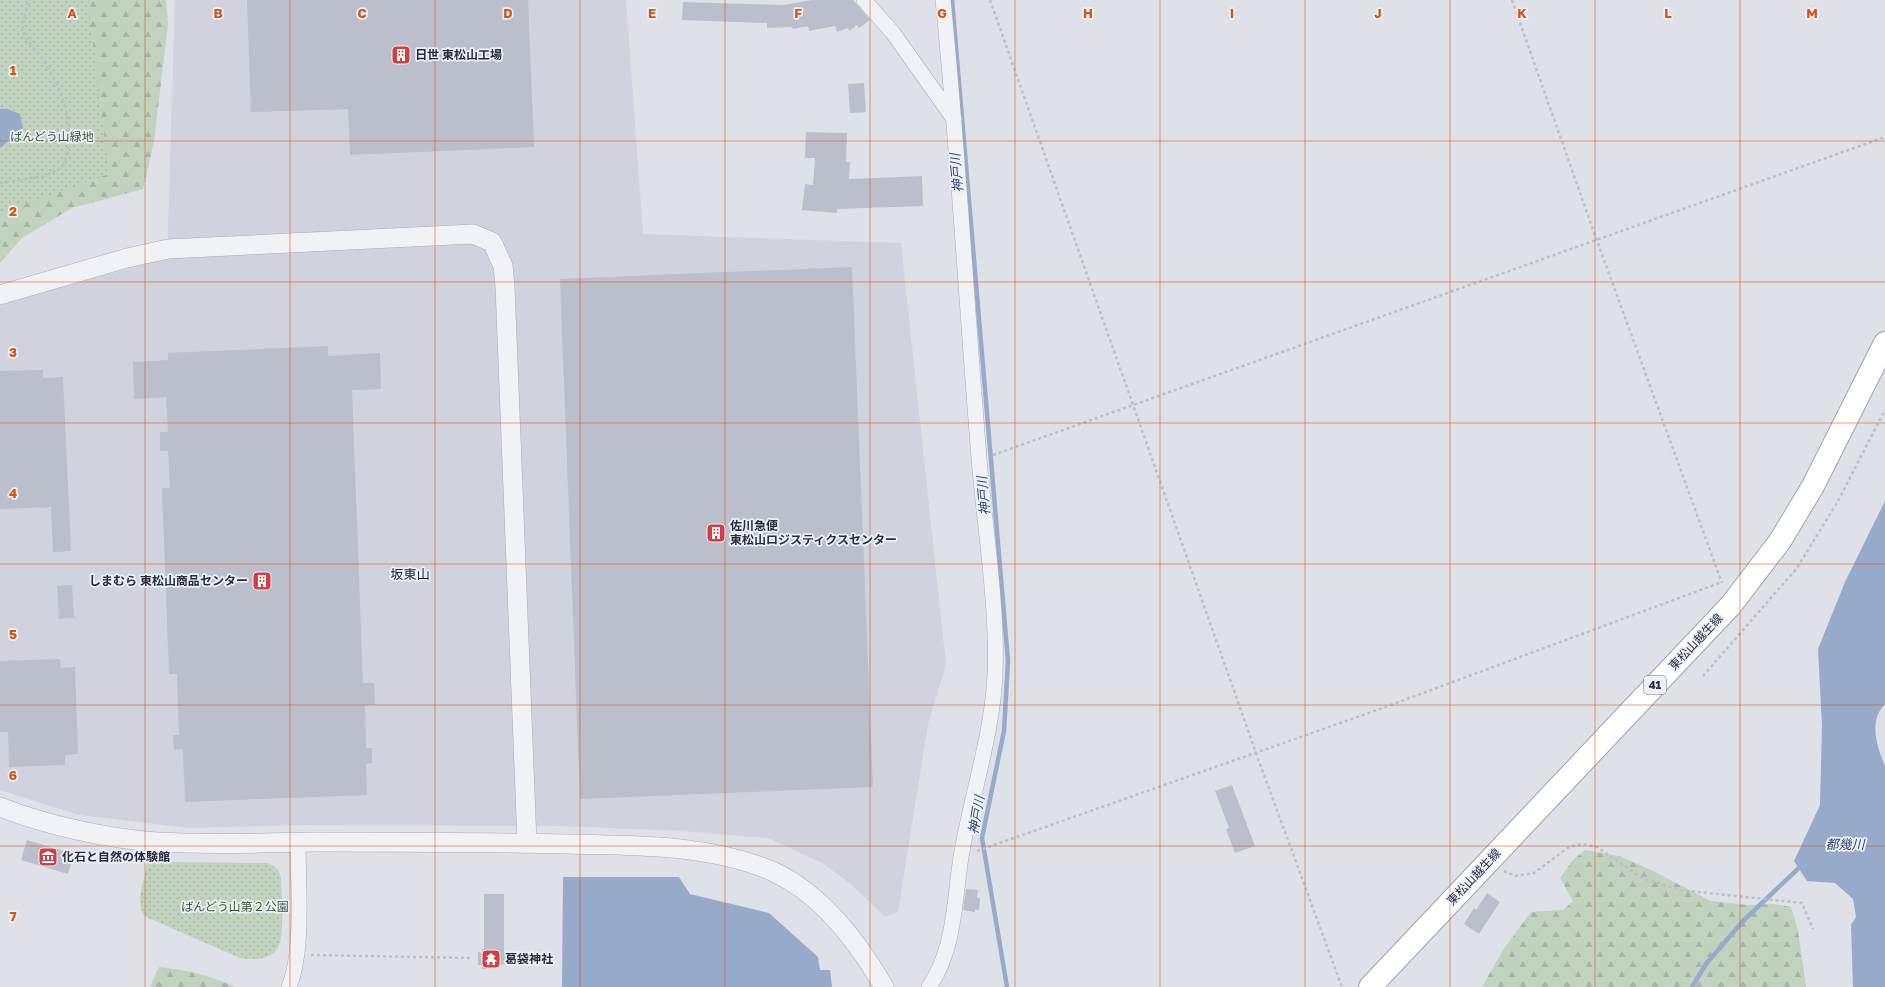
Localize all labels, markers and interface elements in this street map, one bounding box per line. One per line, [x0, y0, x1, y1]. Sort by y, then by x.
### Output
text: A [67, 5, 77, 21]
text: B [213, 5, 223, 21]
text: C [357, 5, 367, 21]
text: D [503, 5, 513, 21]
text: E [648, 5, 656, 21]
text: F [794, 5, 802, 21]
text: G [937, 5, 947, 21]
text: H [1083, 5, 1093, 21]
text: I [1230, 5, 1234, 21]
text: J [1374, 5, 1382, 21]
text: K [1517, 5, 1527, 21]
text: L [1664, 5, 1672, 21]
text: M [1806, 5, 1818, 21]
building icon: 日世 東松山工場 [390, 44, 412, 66]
place label: 日世 東松山工場 [415, 47, 502, 62]
text: 1 [10, 62, 17, 78]
park label: ばんどう山緑地 [10, 129, 94, 144]
water label: 神戸川 [946, 151, 966, 193]
text: 2 [9, 203, 17, 219]
text: 3 [9, 344, 17, 360]
water label: 神戸川 [973, 474, 993, 516]
text: 4 [9, 485, 17, 501]
place label: 佐川急便 東松山ロジスティクスセンター [730, 518, 897, 547]
building icon: 佐川急便 東松山ロジスティクスセンター [705, 522, 727, 544]
district label: 坂東山 [390, 566, 430, 582]
building icon: しまむら 東松山商品センター [251, 570, 273, 592]
place label: しまむら 東松山商品センター [89, 573, 248, 588]
street label: 東松山越生線 [1666, 610, 1726, 673]
text: 5 [9, 626, 17, 642]
road number: 41 [1644, 676, 1666, 694]
text: 6 [9, 767, 17, 783]
water label: 神戸川 [965, 792, 988, 836]
water label: 都幾川 [1825, 836, 1866, 852]
street label: 東松山越生線 [1444, 845, 1504, 908]
museum icon: 化石と自然の体験館 [37, 846, 59, 868]
place label: 化石と自然の体験館 [62, 849, 170, 864]
park label: ばんどう山第２公園 [181, 899, 289, 914]
text: 7 [9, 908, 17, 924]
temple icon: 葛袋神社 [480, 948, 502, 970]
place label: 葛袋神社 [505, 951, 553, 966]

